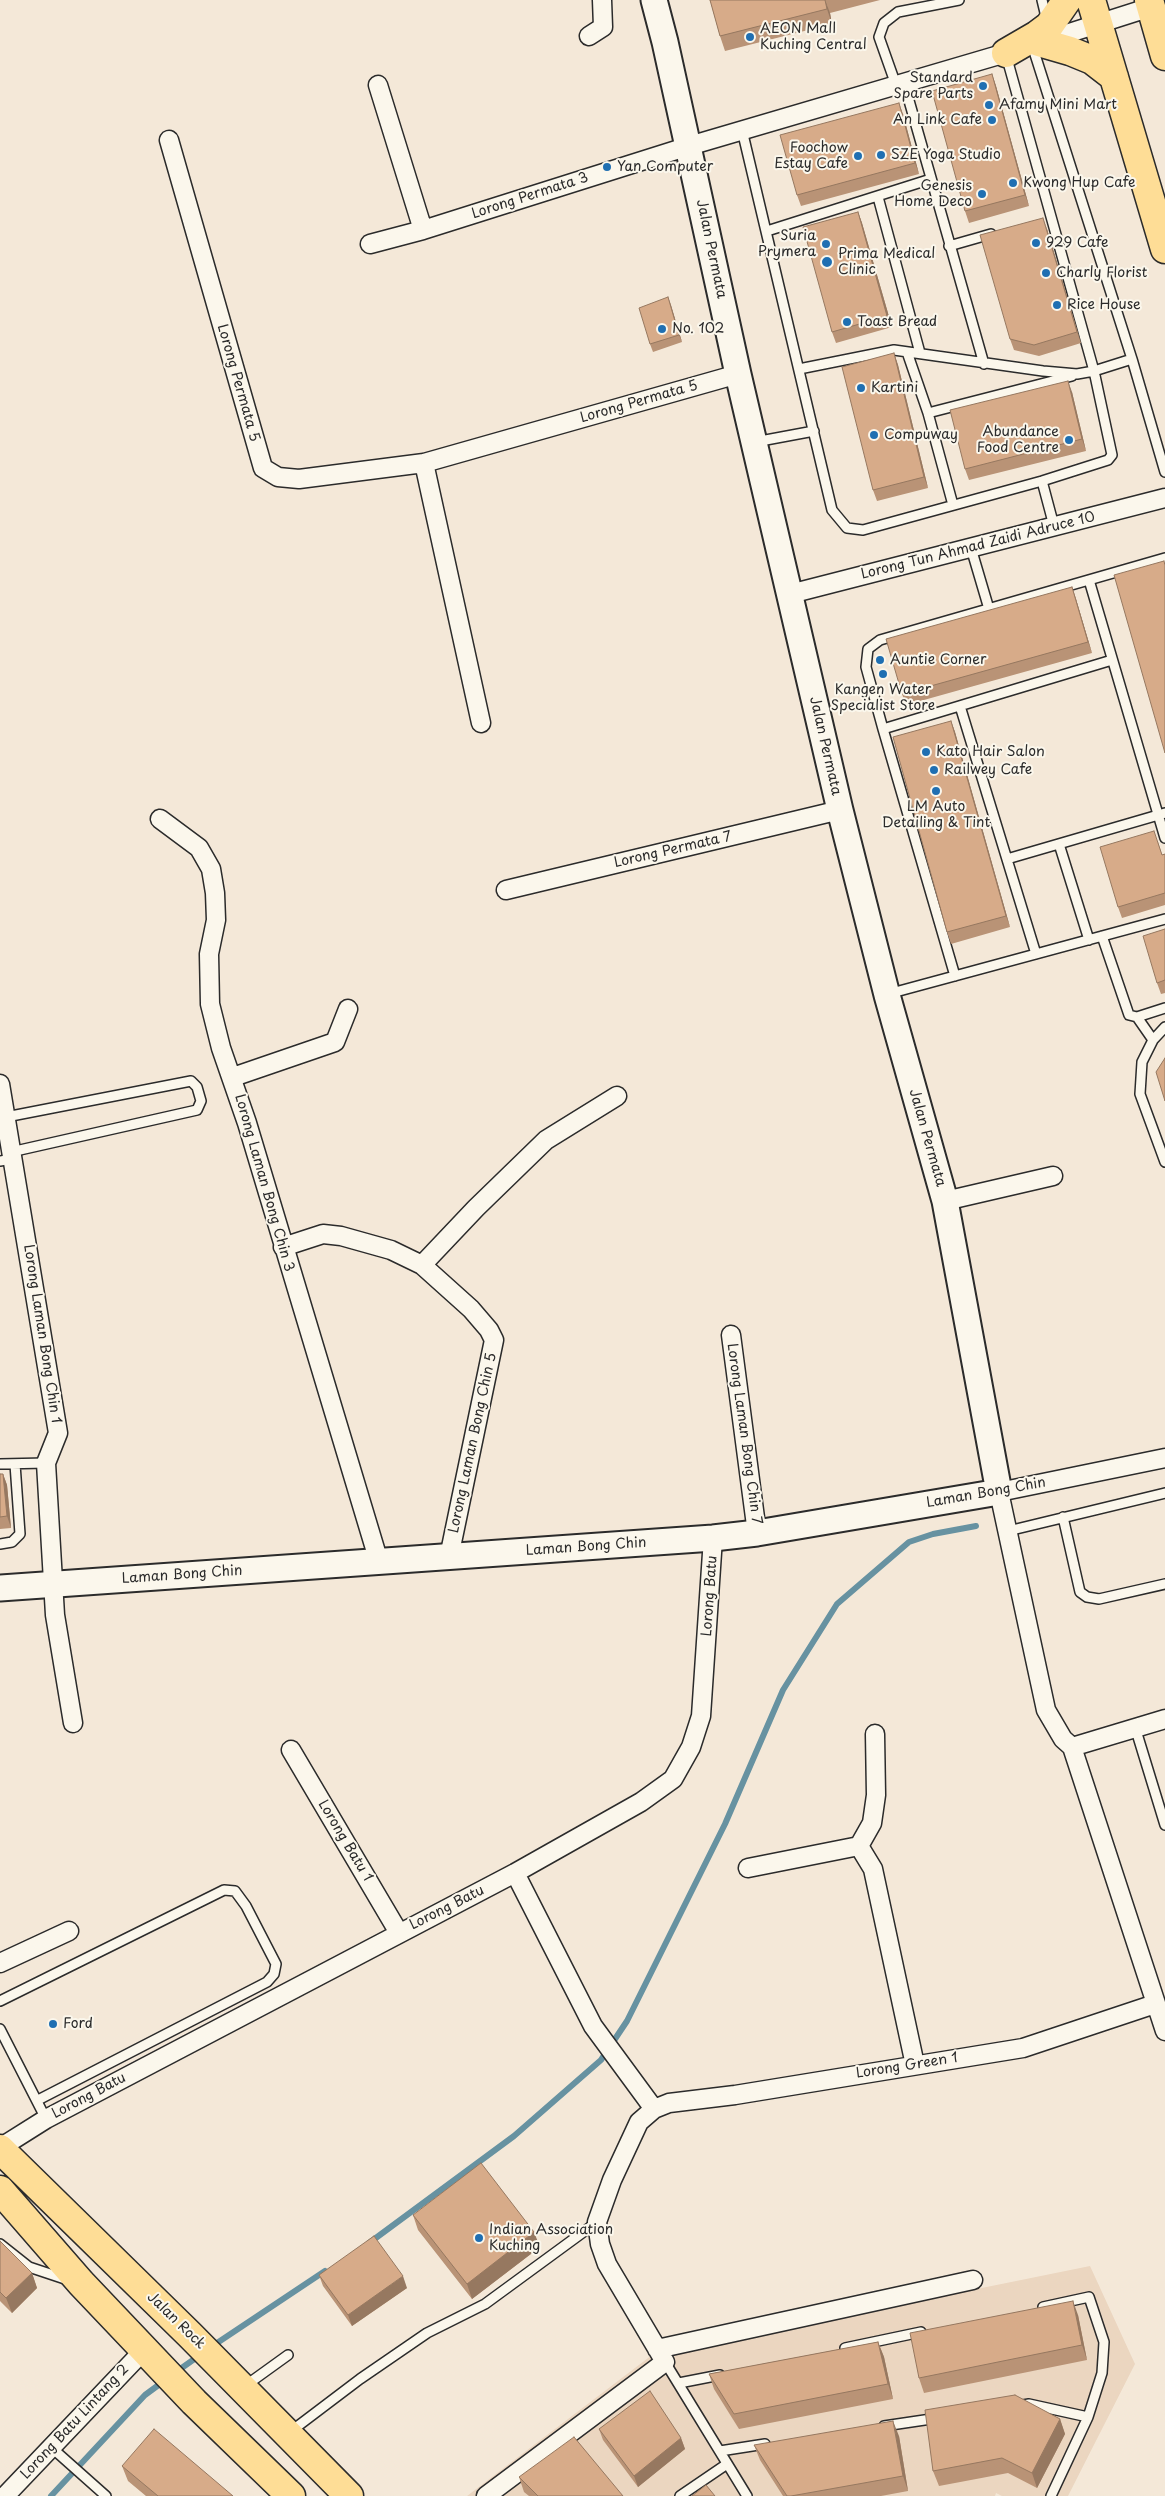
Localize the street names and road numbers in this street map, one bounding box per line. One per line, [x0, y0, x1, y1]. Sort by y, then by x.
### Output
street label: Lorong Permata 3 [470, 169, 590, 223]
street label: Jalan Permata [692, 198, 730, 300]
street label: Lorong Permata 5 [213, 322, 263, 444]
street label: Lorong Permata 5 [578, 377, 700, 427]
street label: Lorong Tun Ahmad Zaidi Adruce 10 [859, 509, 1097, 583]
street label: Jalan Permata [805, 695, 845, 797]
street label: Lorong Permata 7 [613, 828, 733, 872]
street label: Jalan Permata [905, 1087, 949, 1189]
street label: Lorong Laman Bong Chin 3 [231, 1092, 297, 1274]
street label: Lorong Laman Bong Chin 1 [20, 1243, 64, 1425]
street label: Lorong Laman Bong Chin 7 [723, 1342, 765, 1526]
street label: Lorong Laman Bong Chin 5 [446, 1351, 500, 1535]
street label: Laman Bong Chin [925, 1474, 1047, 1512]
street label: Laman Bong Chin [525, 1534, 647, 1560]
street label: Lorong Batu [699, 1555, 721, 1637]
street label: Laman Bong Chin [121, 1562, 243, 1588]
street label: Lorong Batu 1 [314, 1797, 376, 1885]
street label: Lorong Batu [407, 1882, 487, 1934]
street label: Lorong Green 1 [855, 2050, 959, 2082]
street label: Lorong Batu [49, 2070, 129, 2122]
street label: Jalan Rock [143, 2289, 209, 2353]
street label: Lorong Batu Lintang 2 [18, 2361, 132, 2483]

